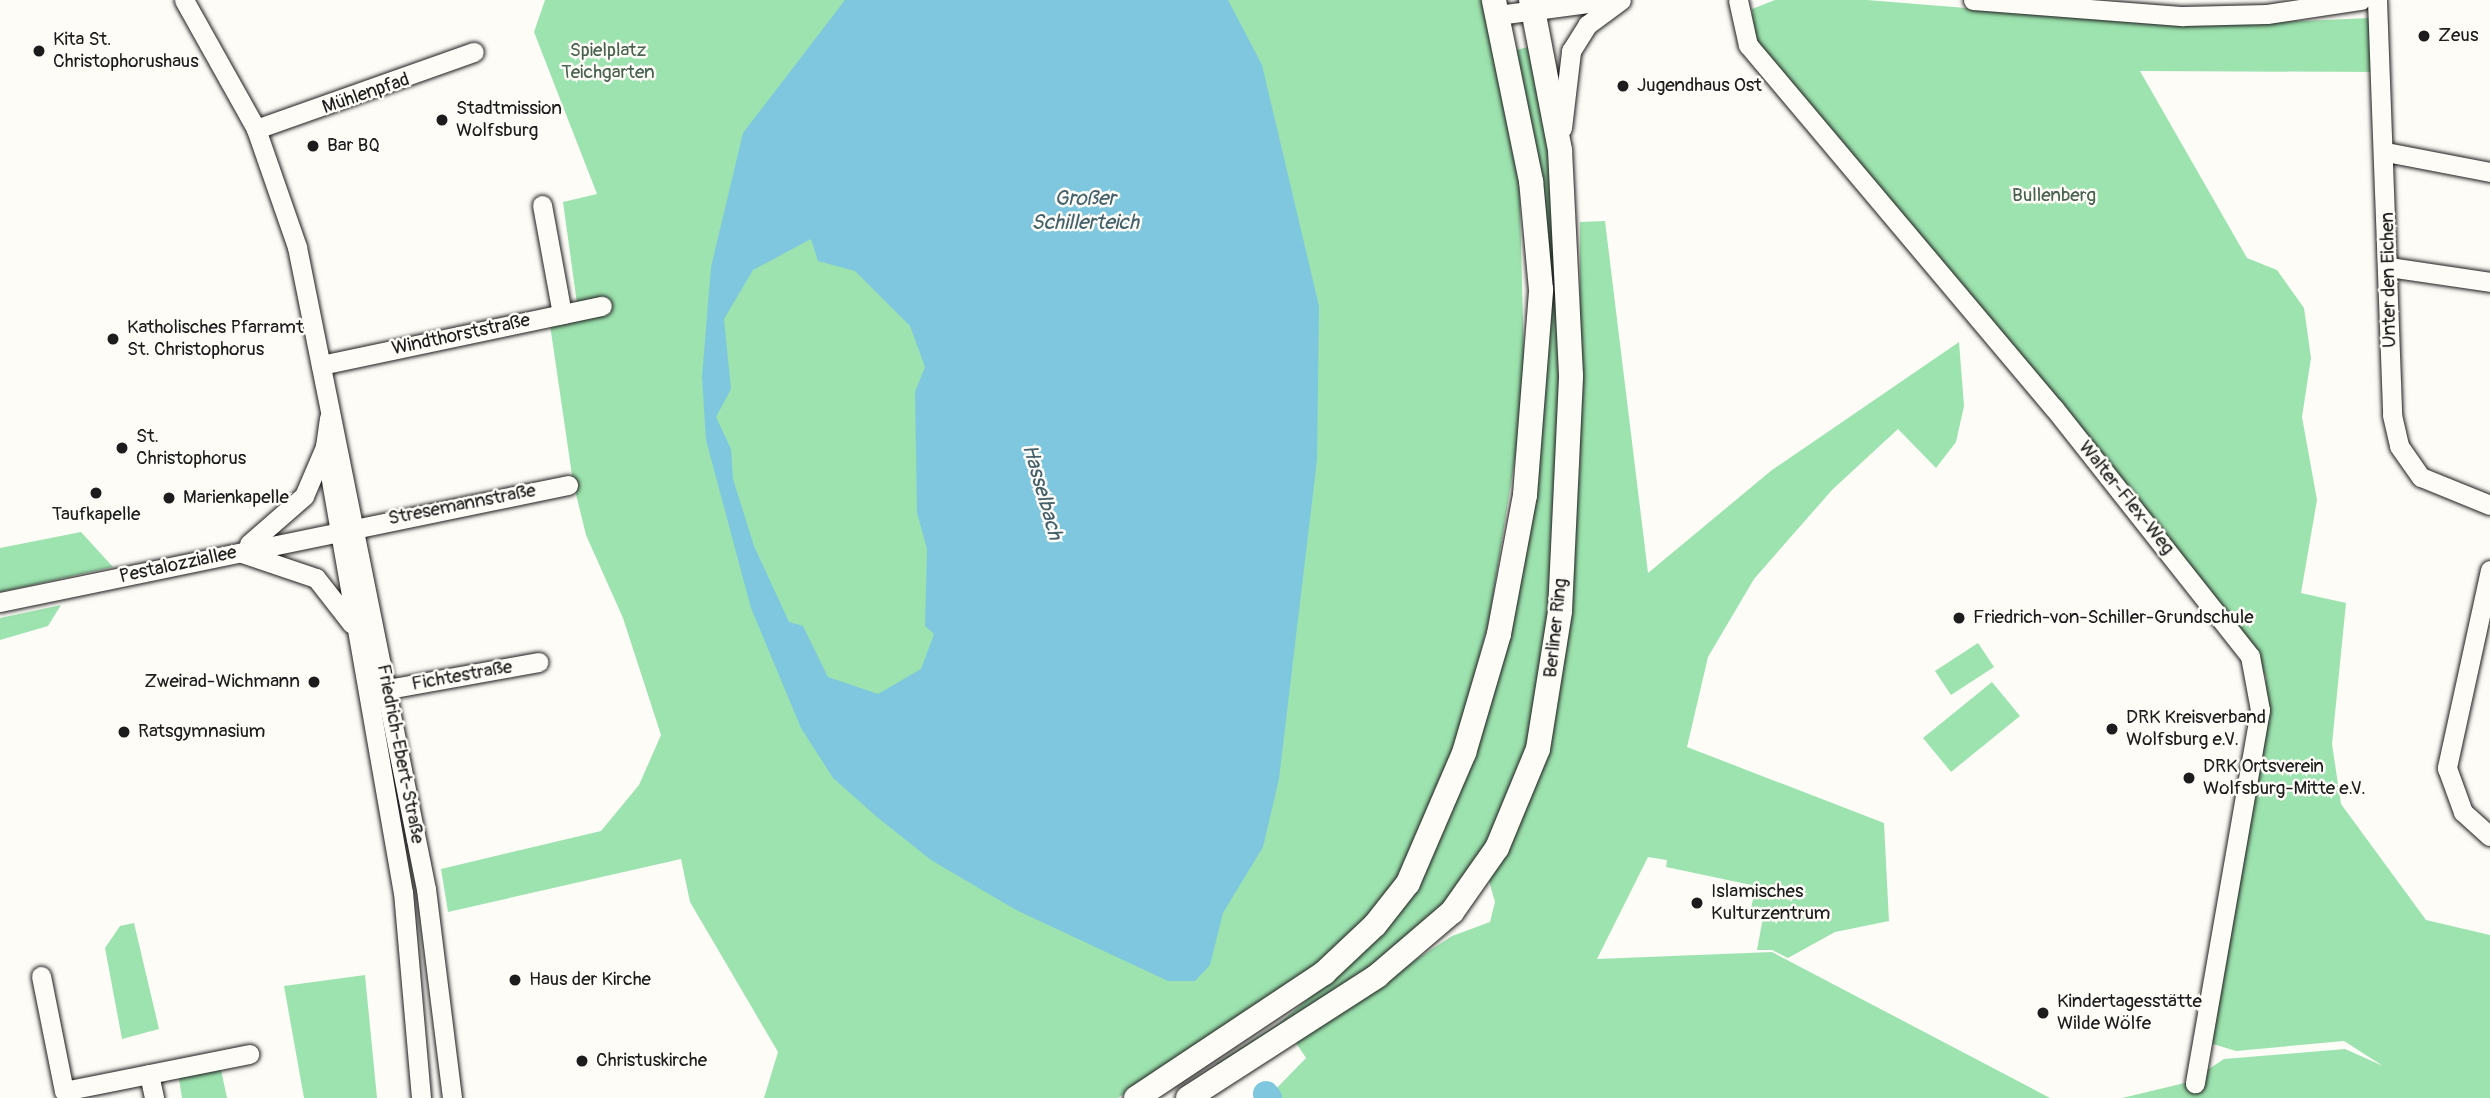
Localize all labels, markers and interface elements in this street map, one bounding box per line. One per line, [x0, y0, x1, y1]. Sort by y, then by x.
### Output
place label: Zeus [2438, 25, 2478, 47]
marker: Zeus [2416, 28, 2432, 44]
place label: Kita St. Christophorushaus [53, 29, 199, 73]
park label: Spielplatz Teichgarten [561, 40, 655, 84]
marker: Kita St. Christophorushaus [31, 43, 47, 59]
street label: Mühlenpfad [319, 68, 413, 120]
place label: Jugendhaus Ost [1637, 75, 1762, 97]
marker: Jugendhaus Ost [1615, 78, 1631, 94]
place label: Stadtmission Wolfsburg [456, 98, 562, 142]
marker: Stadtmission Wolfsburg [434, 112, 450, 128]
place label: Bar BQ [327, 135, 380, 157]
marker: Bar BQ [305, 138, 321, 154]
park label: Bullenberg [2012, 185, 2096, 207]
water label: Großer Schillerteich [1031, 186, 1139, 236]
street label: Unter den Eichen [2376, 212, 2402, 348]
street label: Windthorststraße [390, 309, 532, 361]
place label: Katholisches Pfarramt St. Christophorus [127, 317, 304, 361]
marker: Katholisches Pfarramt St. Christophorus [105, 331, 121, 347]
place label: St. Christophorus [136, 426, 246, 470]
street label: Walter-Flex-Weg [2073, 437, 2179, 559]
marker: St. Christophorus [114, 440, 130, 456]
water label: Hasselbach [1016, 442, 1068, 542]
street label: Stresemannstraße [386, 480, 538, 530]
marker: Taufkapelle [88, 485, 104, 501]
place label: Marienkapelle [183, 487, 289, 509]
marker: Marienkapelle [161, 490, 177, 506]
place label: Taufkapelle [52, 504, 140, 526]
street label: Pestalozziallee [117, 541, 239, 589]
street label: Berliner Ring [1539, 577, 1573, 679]
place label: Friedrich-von-Schiller-Grundschule [1973, 607, 2254, 629]
marker: Friedrich-von-Schiller-Grundschule [1951, 610, 1967, 626]
street label: Fichtestraße [410, 656, 514, 696]
street label: Friedrich-Ebert-Straße [371, 662, 429, 846]
place label: Zweirad-Wichmann [144, 671, 300, 693]
marker: Zweirad-Wichmann [306, 674, 322, 690]
place label: DRK Kreisverband Wolfsburg e.V. [2126, 707, 2266, 751]
place label: Ratsgymnasium [138, 721, 265, 743]
marker: DRK Kreisverband Wolfsburg e.V. [2104, 721, 2120, 737]
marker: Ratsgymnasium [116, 724, 132, 740]
place label: DRK Ortsverein Wolfsburg-Mitte e.V. [2203, 756, 2366, 800]
marker: DRK Ortsverein Wolfsburg-Mitte e.V. [2181, 770, 2197, 786]
place label: Islamisches Kulturzentrum [1711, 881, 1830, 925]
marker: Islamisches Kulturzentrum [1689, 895, 1705, 911]
place label: Haus der Kirche [529, 969, 651, 991]
marker: Haus der Kirche [507, 972, 523, 988]
place label: Kindertagesstätte Wilde Wölfe [2057, 991, 2202, 1035]
marker: Kindertagesstätte Wilde Wölfe [2035, 1005, 2051, 1021]
place label: Christuskirche [596, 1050, 707, 1072]
marker: Christuskirche [574, 1053, 590, 1069]

